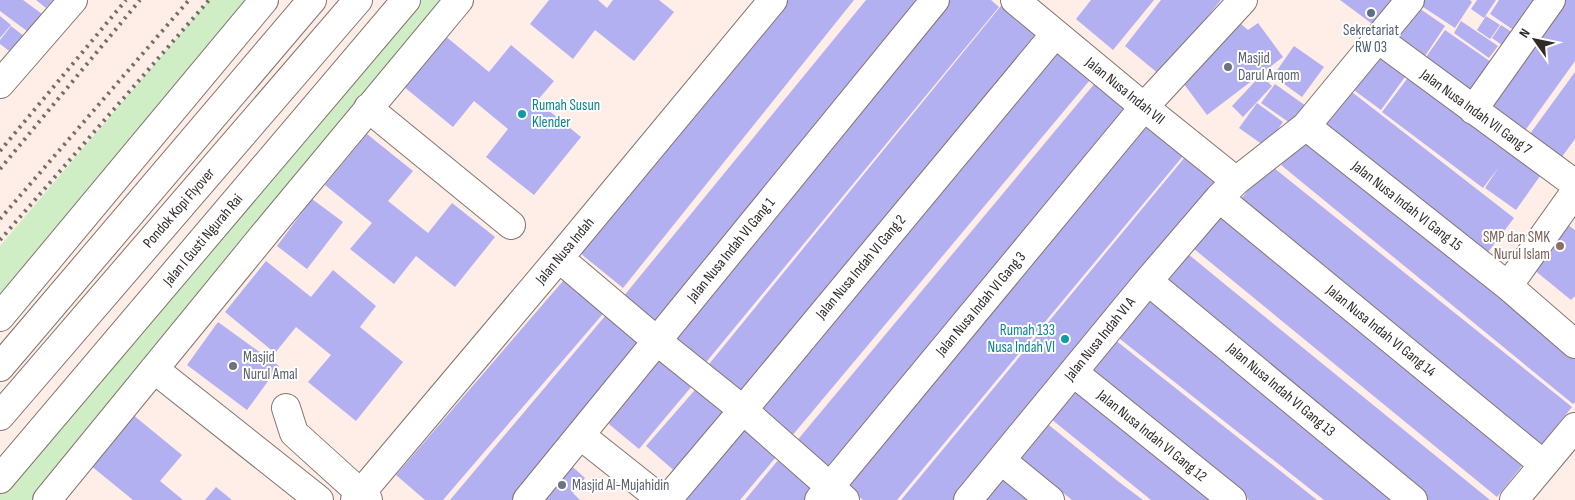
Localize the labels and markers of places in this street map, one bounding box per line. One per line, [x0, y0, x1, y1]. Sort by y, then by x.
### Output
marker: Sekretariat RW 03 [1365, 7, 1377, 19]
place label: Sekretariat RW 03 [1343, 21, 1399, 57]
place label: Masjid Darul Arqom [1238, 49, 1300, 85]
marker: Masjid Darul Arqom [1222, 61, 1234, 73]
place label: Rumah Susun Klender [532, 96, 600, 132]
marker: Rumah Susun Klender [516, 108, 528, 120]
place label: SMP dan SMK Nurul Islam [1483, 228, 1550, 264]
marker: SMP dan SMK Nurul Islam [1554, 240, 1566, 252]
place label: Rumah 133 Nusa Indah VI [988, 321, 1055, 357]
marker: Rumah 133 Nusa Indah VI [1059, 333, 1071, 345]
place label: Masjid Nurul Amal [243, 348, 298, 384]
marker: Masjid Nurul Amal [227, 360, 239, 372]
place label: Masjid Al-Mujahidin [572, 476, 669, 495]
marker: Masjid Al-Mujahidin [556, 479, 568, 491]

